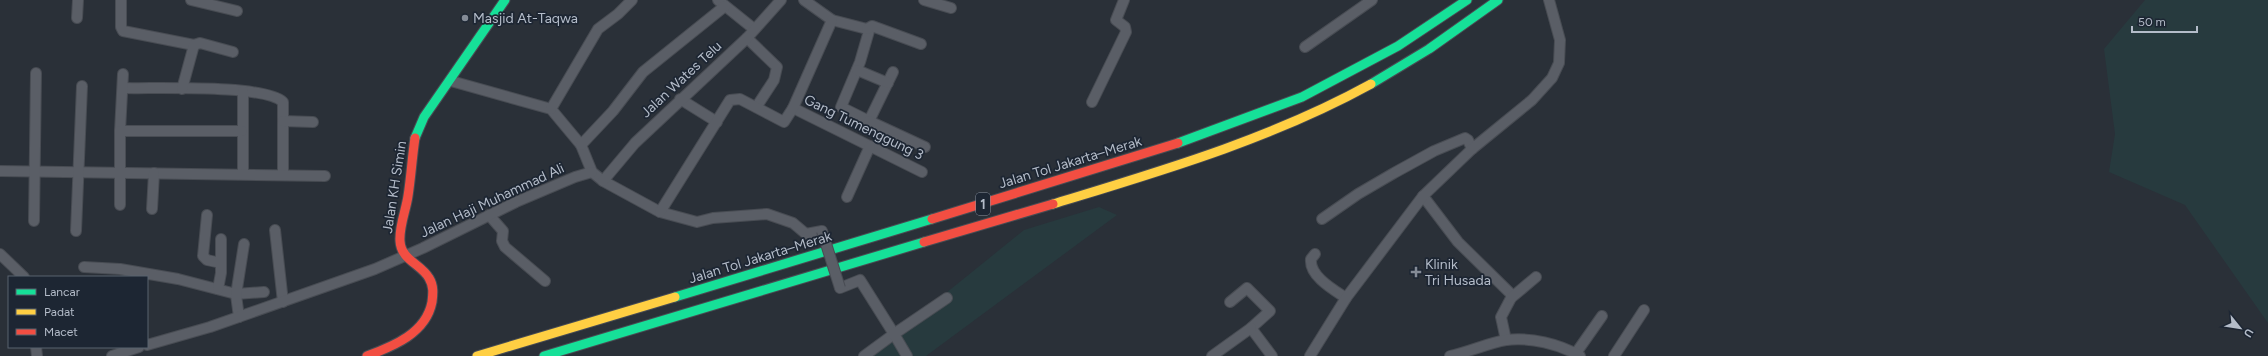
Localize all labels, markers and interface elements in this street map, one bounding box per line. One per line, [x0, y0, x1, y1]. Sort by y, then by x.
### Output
scale bar [2132, 8, 2197, 34]
place label: Masjid At-Taqwa [473, 10, 578, 27]
marker: Masjid At-Taqwa [460, 13, 470, 23]
text: 50 m [2138, 15, 2166, 29]
street label: Jalan Wates Telu [637, 38, 725, 121]
street label: Gang Tumenggung 3 [801, 91, 926, 164]
street label: Jalan Tol Jakarta–Merak [997, 133, 1144, 192]
street label: Jalan KH Simin [379, 140, 410, 234]
street label: Jalan Haji Muhammad Ali [417, 160, 567, 241]
road number: 1 [976, 193, 990, 215]
street label: Jalan Tol Jakarta–Merak [687, 228, 834, 287]
place label: Klinik Tri Husada [1425, 256, 1491, 289]
marker: Klinik Tri Husada [1410, 266, 1422, 278]
legend [8, 276, 148, 348]
text: Lancar [44, 285, 80, 299]
text: Padat [44, 305, 75, 319]
north arrow [2220, 308, 2260, 348]
text: Macet [44, 325, 78, 339]
text: U [2241, 326, 2256, 340]

